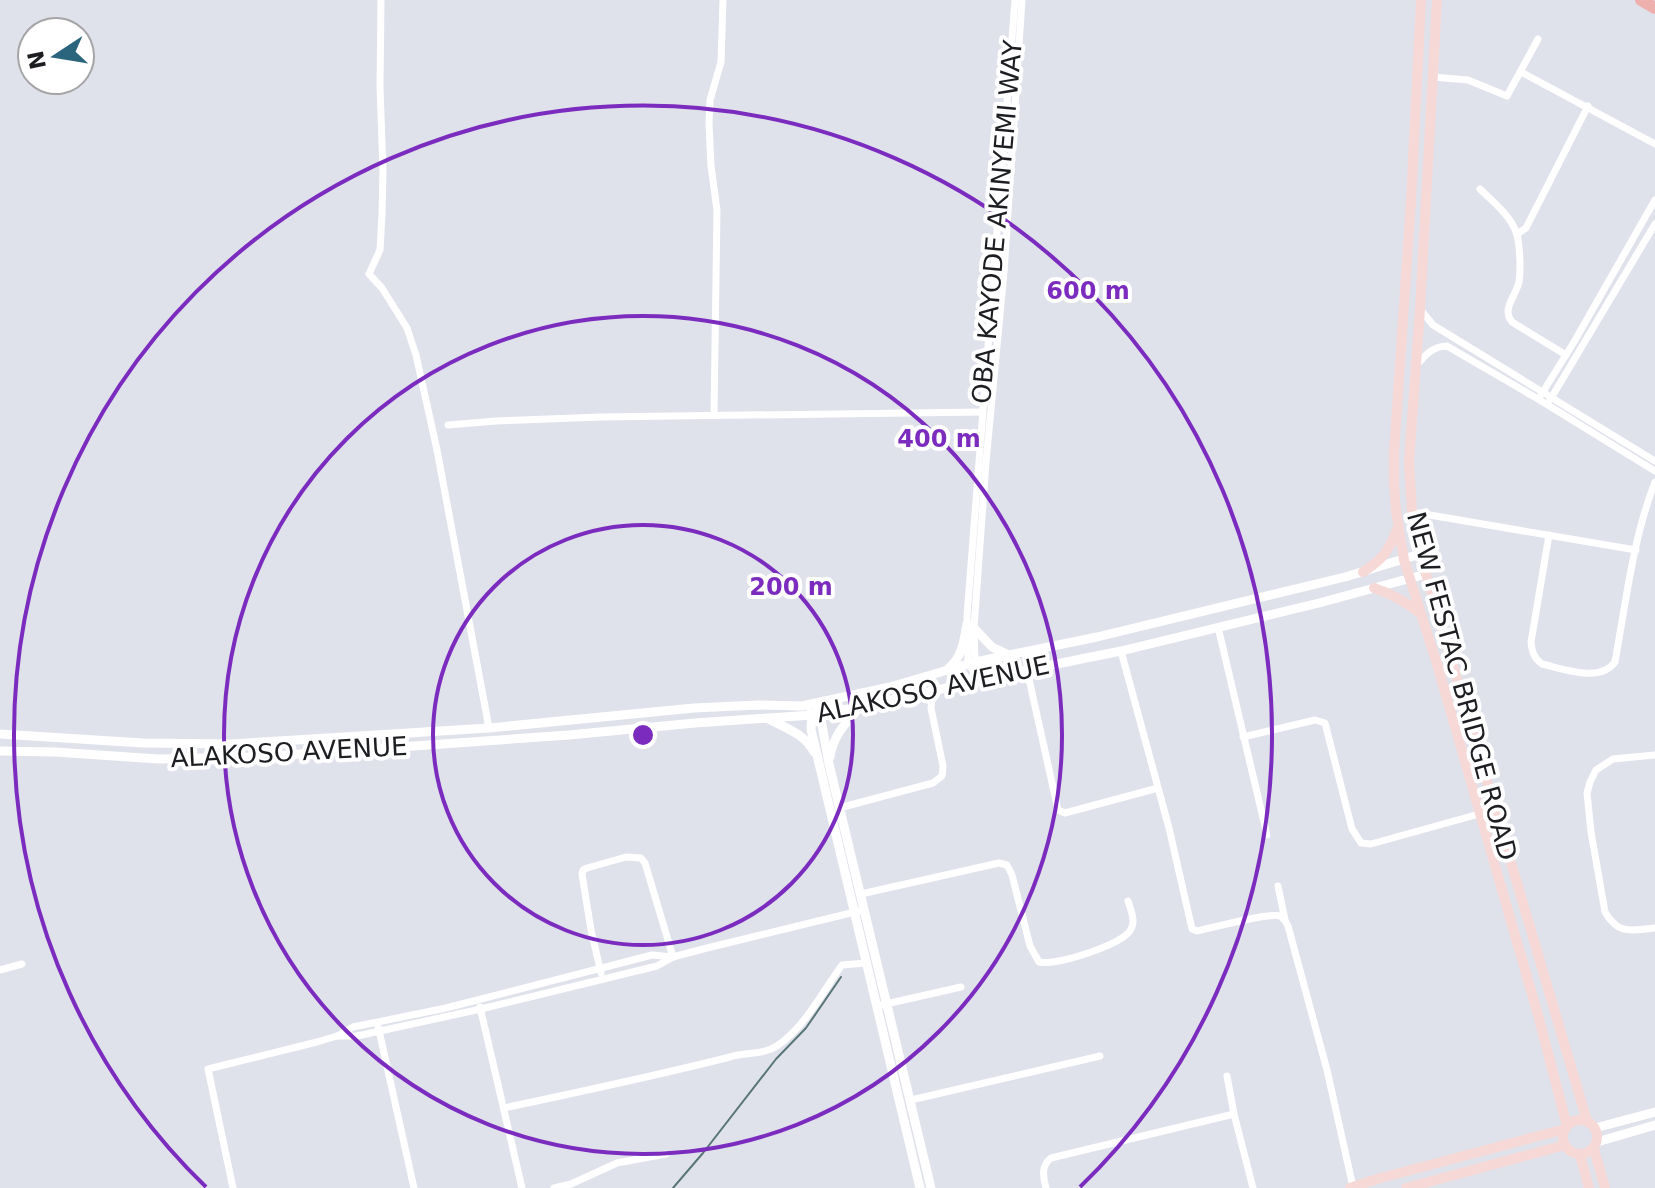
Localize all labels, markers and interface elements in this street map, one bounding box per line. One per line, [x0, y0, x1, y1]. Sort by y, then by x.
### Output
north arrow [16, 16, 96, 96]
street label: OBA KAYODE AKINYEMI WAY [966, 39, 1028, 405]
text: N [23, 48, 51, 72]
text: 600 m [1046, 277, 1130, 305]
text: 400 m [897, 425, 981, 453]
street label: NEW FESTAC BRIDGE ROAD [1401, 508, 1523, 864]
text: 200 m [749, 573, 833, 601]
street label: ALAKOSO AVENUE [814, 650, 1052, 728]
centre of rings [629, 721, 657, 749]
street label: ALAKOSO AVENUE [170, 731, 408, 773]

